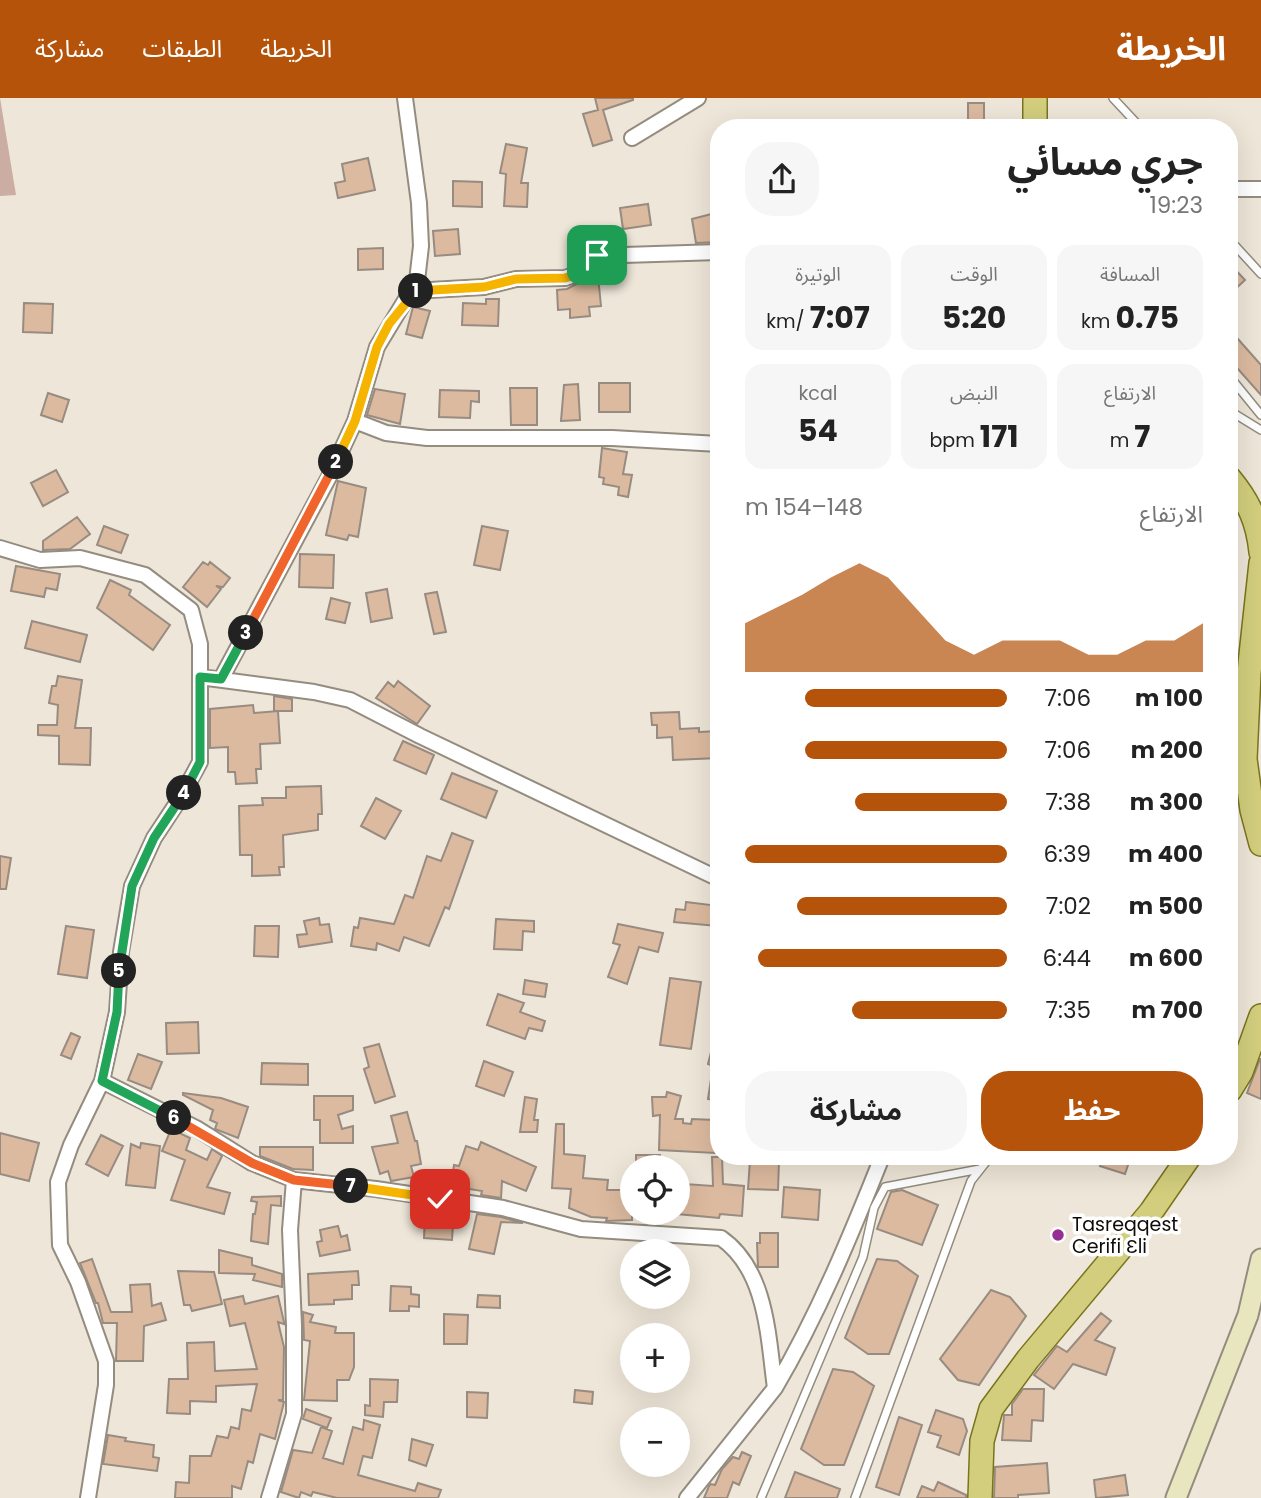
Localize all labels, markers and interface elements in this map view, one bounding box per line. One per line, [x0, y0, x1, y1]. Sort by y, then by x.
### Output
text: الخريطة [1116, 25, 1226, 72]
text: مشاركة [35, 32, 104, 65]
text: الطبقات [142, 32, 222, 65]
text: الخريطة [260, 32, 332, 65]
text: جري مسائي [1007, 135, 1203, 188]
button: share [745, 142, 819, 216]
text: 19:23 [1149, 189, 1203, 221]
pin [567, 225, 627, 285]
icon: arrive [578, 236, 616, 274]
text: الوتيرة [795, 261, 841, 288]
text: الوقت [950, 261, 998, 288]
text: المسافة [1100, 261, 1160, 288]
pin: 1 [398, 274, 434, 308]
text: 1 [412, 277, 419, 304]
text: 7:07 [810, 296, 870, 339]
text: 5:20 [942, 296, 1006, 339]
text: 0.75 [1115, 296, 1179, 339]
text: /km [766, 308, 810, 335]
text: km [1081, 308, 1115, 335]
text: kcal [799, 380, 837, 407]
text: النبض [950, 380, 998, 407]
text: الارتفاع [1104, 380, 1156, 407]
text: 54 [798, 409, 838, 452]
text: 171 [980, 415, 1018, 458]
text: 7 [1134, 415, 1150, 458]
text: bpm [930, 427, 980, 454]
text: m [1110, 427, 1134, 454]
pin: 2 [318, 444, 354, 480]
text: 2 [330, 448, 341, 475]
text: 148–154 m [745, 491, 863, 523]
text: الارتفاع [1140, 498, 1203, 530]
pin: 3 [229, 616, 264, 650]
text: 3 [240, 619, 251, 646]
text: 7:06 [1044, 682, 1091, 714]
text: 100 m [1135, 682, 1203, 714]
text: 7:06 [1044, 734, 1091, 766]
text: 200 m [1131, 734, 1203, 766]
pin: 4 [166, 776, 202, 810]
text: 4 [177, 779, 190, 806]
text: 7:38 [1045, 786, 1091, 818]
text: 300 m [1130, 786, 1203, 818]
text: 6:39 [1043, 838, 1091, 870]
text: 400 m [1128, 838, 1203, 870]
text: 7:02 [1046, 890, 1091, 922]
text: 500 m [1129, 890, 1203, 922]
text: 6:44 [1043, 942, 1091, 974]
text: 600 m [1129, 942, 1203, 974]
pin: 5 [102, 954, 136, 988]
text: 5 [112, 957, 125, 984]
text: 7:35 [1046, 994, 1091, 1026]
text: 700 m [1131, 994, 1203, 1026]
button: مشاركة [745, 1071, 967, 1151]
button: حفظ [981, 1071, 1203, 1151]
pin: 6 [156, 1100, 192, 1136]
text: 6 [167, 1104, 180, 1131]
map controls [620, 1155, 690, 1477]
button: locate [620, 1155, 690, 1225]
pin: 7 [334, 1168, 368, 1204]
pin [410, 1169, 470, 1229]
text: 7 [345, 1172, 356, 1199]
icon: check [421, 1180, 459, 1218]
place label: Tasreqqest Cerifi Ɛli [1072, 1211, 1178, 1260]
marker: Tasreqqest Cerifi Ɛli [1050, 1227, 1066, 1243]
button: layers [620, 1239, 690, 1309]
button: + [620, 1323, 690, 1393]
button: − [620, 1407, 690, 1477]

